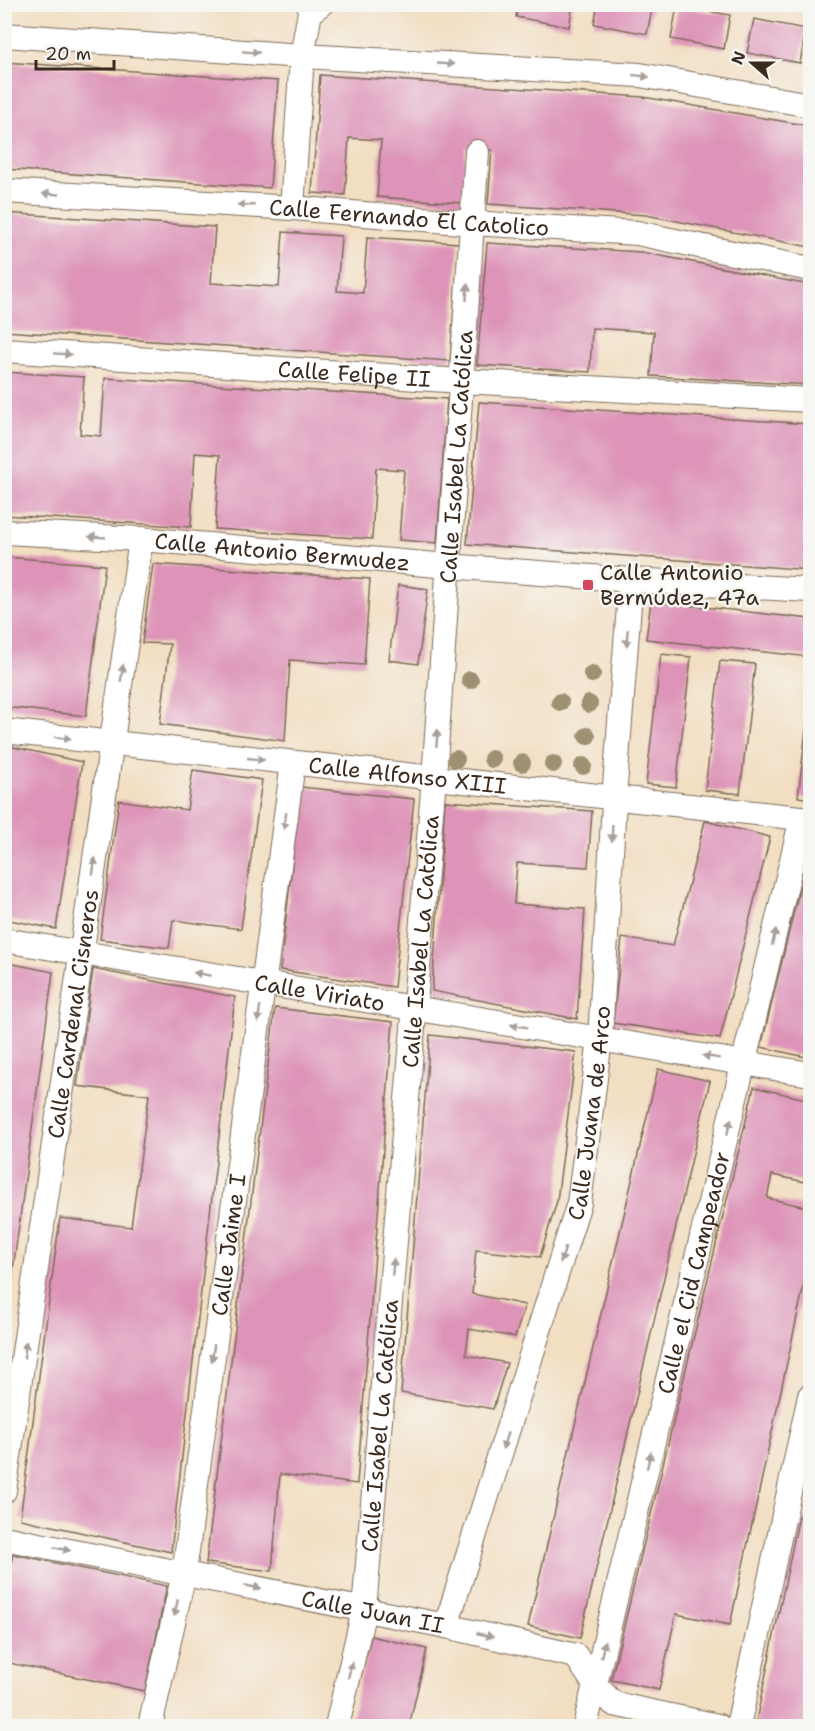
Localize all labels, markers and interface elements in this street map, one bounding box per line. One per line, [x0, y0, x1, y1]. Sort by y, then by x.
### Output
scale bar [36, 33, 114, 71]
north arrow [722, 33, 782, 93]
text: 20 m [45, 42, 91, 66]
one-way arrow [242, 47, 261, 57]
text: N [726, 48, 751, 67]
one-way arrow [437, 59, 456, 68]
one-way arrow [631, 71, 650, 80]
one-way arrow [42, 189, 61, 198]
street label: Calle Fernando El Catolico [268, 192, 550, 242]
one-way arrow [237, 200, 256, 210]
one-way arrow [462, 283, 472, 302]
street label: Calle Isabel La Católica [433, 329, 479, 584]
one-way arrow [53, 349, 72, 358]
street label: Calle Felipe II [277, 354, 432, 393]
street label: Calle Antonio Bermudez [153, 526, 411, 577]
one-way arrow [88, 532, 107, 541]
place label: Calle Antonio Bermúdez, 47a [600, 558, 759, 612]
marker: Calle Antonio Bermúdez, 47a [581, 578, 595, 592]
one-way arrow [622, 629, 631, 648]
one-way arrow [117, 663, 126, 682]
one-way arrow [432, 729, 442, 748]
one-way arrow [53, 733, 72, 742]
street label: Calle Alfonso XIII [307, 750, 508, 800]
one-way arrow [247, 754, 266, 764]
one-way arrow [280, 812, 289, 831]
street label: Calle Isabel La Católica [395, 814, 445, 1069]
one-way arrow [607, 823, 617, 842]
one-way arrow [89, 856, 98, 875]
street label: Calle Cardenal Cisneros [40, 887, 105, 1140]
one-way arrow [769, 928, 779, 947]
street label: Calle Viriato [252, 967, 387, 1018]
one-way arrow [193, 969, 212, 978]
one-way arrow [255, 1005, 264, 1024]
street label: Calle Juana de Arco [560, 1005, 616, 1224]
one-way arrow [509, 1021, 528, 1030]
one-way arrow [702, 1052, 721, 1061]
one-way arrow [724, 1118, 734, 1136]
street label: Calle el Cid Campeador [650, 1149, 736, 1397]
street label: Calle Jaime I [204, 1172, 252, 1318]
one-way arrow [558, 1246, 567, 1264]
one-way arrow [388, 1258, 398, 1277]
street label: Calle Isabel La Católica [354, 1298, 405, 1553]
one-way arrow [20, 1340, 29, 1359]
one-way arrow [209, 1344, 218, 1363]
one-way arrow [499, 1432, 509, 1450]
one-way arrow [644, 1450, 654, 1469]
one-way arrow [53, 1545, 72, 1554]
one-way arrow [244, 1583, 263, 1592]
street label: Calle Juan II [299, 1583, 446, 1640]
one-way arrow [171, 1599, 180, 1618]
one-way arrow [476, 1631, 495, 1640]
one-way arrow [599, 1640, 609, 1658]
one-way arrow [346, 1660, 356, 1679]

